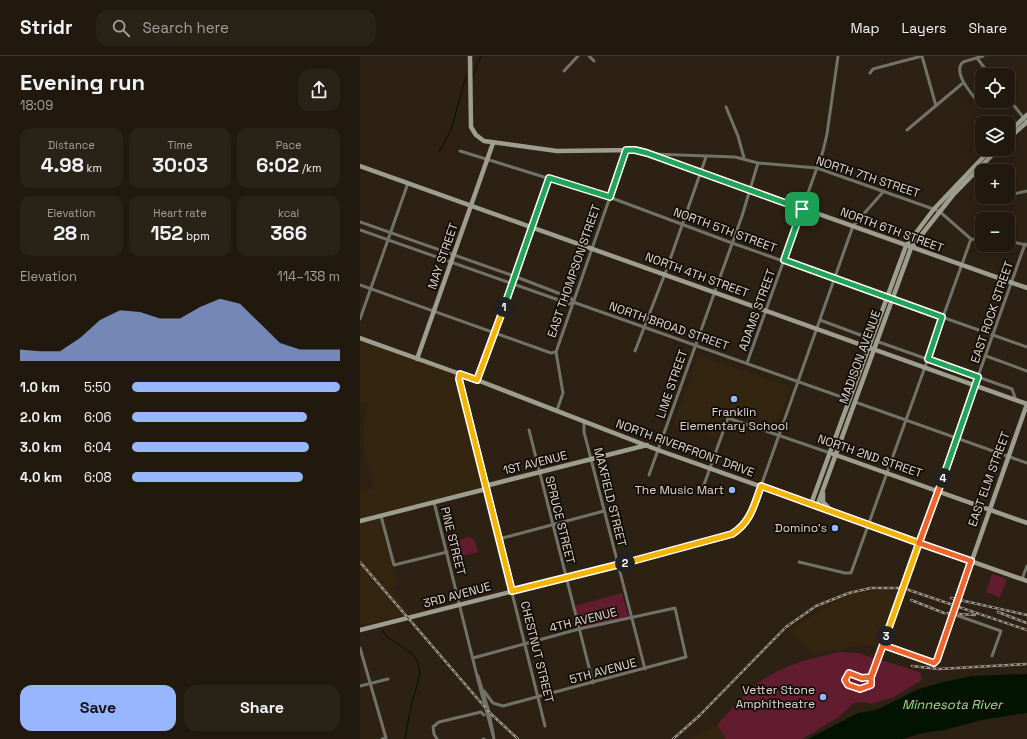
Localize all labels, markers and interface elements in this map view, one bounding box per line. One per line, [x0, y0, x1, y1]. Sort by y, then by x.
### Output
search box [96, 10, 376, 46]
text: Stridr [20, 15, 72, 40]
icon: search [110, 17, 132, 39]
text: Search here [142, 18, 229, 37]
text: Map [850, 19, 880, 37]
text: Layers [902, 19, 946, 37]
text: Share [968, 19, 1007, 37]
text: Evening run [20, 68, 145, 96]
map controls [975, 68, 1015, 252]
button: locate [975, 68, 1015, 108]
button: share [298, 69, 340, 111]
text: 18:09 [20, 97, 53, 114]
button: layers [975, 116, 1015, 156]
text: Distance [48, 138, 95, 152]
text: Time [167, 138, 193, 152]
text: Pace [276, 138, 302, 152]
text: 4.98 [41, 152, 84, 178]
text: 30:03 [152, 152, 208, 178]
text: 6:02 [256, 152, 299, 178]
street label: NORTH 7TH STREET [814, 153, 922, 201]
text: km [84, 161, 102, 175]
text: /km [299, 161, 321, 175]
button: + [975, 164, 1015, 204]
pin [785, 192, 819, 226]
icon: arrive [791, 198, 813, 220]
street label: EAST THOMPSON STREET [544, 202, 604, 340]
street label: NORTH 5TH STREET [671, 204, 779, 256]
street label: NORTH 6TH STREET [838, 204, 946, 256]
text: Elevation [47, 206, 95, 220]
text: Heart rate [153, 206, 207, 220]
text: kcal [278, 206, 299, 220]
button: − [975, 212, 1015, 252]
text: 28 [53, 220, 77, 246]
text: 152 [150, 220, 183, 246]
text: 366 [270, 220, 307, 246]
street label: MAY STREET [424, 221, 462, 291]
text: m [77, 229, 89, 243]
text: bpm [183, 229, 210, 243]
street label: NORTH 4TH STREET [643, 249, 751, 301]
street label: EAST ROCK STREET [967, 259, 1017, 365]
street label: ADAMS STREET [735, 267, 779, 353]
text: Elevation [20, 268, 77, 285]
text: 114–138 m [277, 268, 340, 285]
pin: 1 [494, 297, 514, 317]
street label: NORTH BROAD STREET [607, 298, 731, 354]
text: 1 [502, 300, 506, 314]
street label: MADISON AVENUE [836, 308, 885, 406]
street label: LIME STREET [653, 347, 691, 421]
text: 1.0 km [20, 379, 60, 396]
text: 5:50 [84, 379, 111, 396]
marker: Franklin Elementary School [729, 394, 739, 404]
place label: Franklin Elementary School [680, 404, 788, 434]
text: 2.0 km [20, 409, 62, 426]
text: 6:06 [84, 409, 112, 426]
street label: NORTH RIVERFRONT DRIVE [614, 415, 757, 481]
street label: EAST ELM STREET [964, 429, 1014, 529]
street label: NORTH 2ND STREET [815, 431, 925, 481]
text: 3.0 km [20, 439, 62, 456]
text: 6:04 [84, 439, 112, 456]
street label: MAXFIELD STREET [590, 446, 630, 548]
street label: 1ST AVENUE [501, 447, 569, 479]
pin: 4 [933, 468, 953, 488]
text: 4.0 km [20, 469, 62, 486]
text: 6:08 [84, 469, 112, 486]
text: 4 [940, 471, 947, 485]
street label: SPRUCE STREET [541, 474, 579, 566]
place label: The Music Mart [635, 482, 724, 498]
marker: The Music Mart [727, 485, 737, 495]
street label: PINE STREET [437, 505, 469, 577]
place label: Domino's [775, 520, 827, 536]
marker: Domino's [830, 523, 840, 533]
pin: 2 [615, 553, 635, 573]
text: 2 [622, 556, 628, 570]
street label: 3RD AVENUE [421, 578, 493, 612]
street label: CHESTNUT STREET [517, 599, 557, 705]
street label: 4TH AVENUE [547, 604, 619, 636]
pin: 3 [876, 626, 896, 646]
text: 3 [883, 629, 889, 643]
street label: 5TH AVENUE [568, 654, 639, 688]
place label: Vetter Stone Amphitheatre [736, 682, 815, 712]
button: Save [20, 685, 176, 731]
button: Share [184, 685, 340, 731]
marker: Vetter Stone Amphitheatre [818, 692, 828, 702]
water label: Minnesota River [902, 696, 1004, 713]

